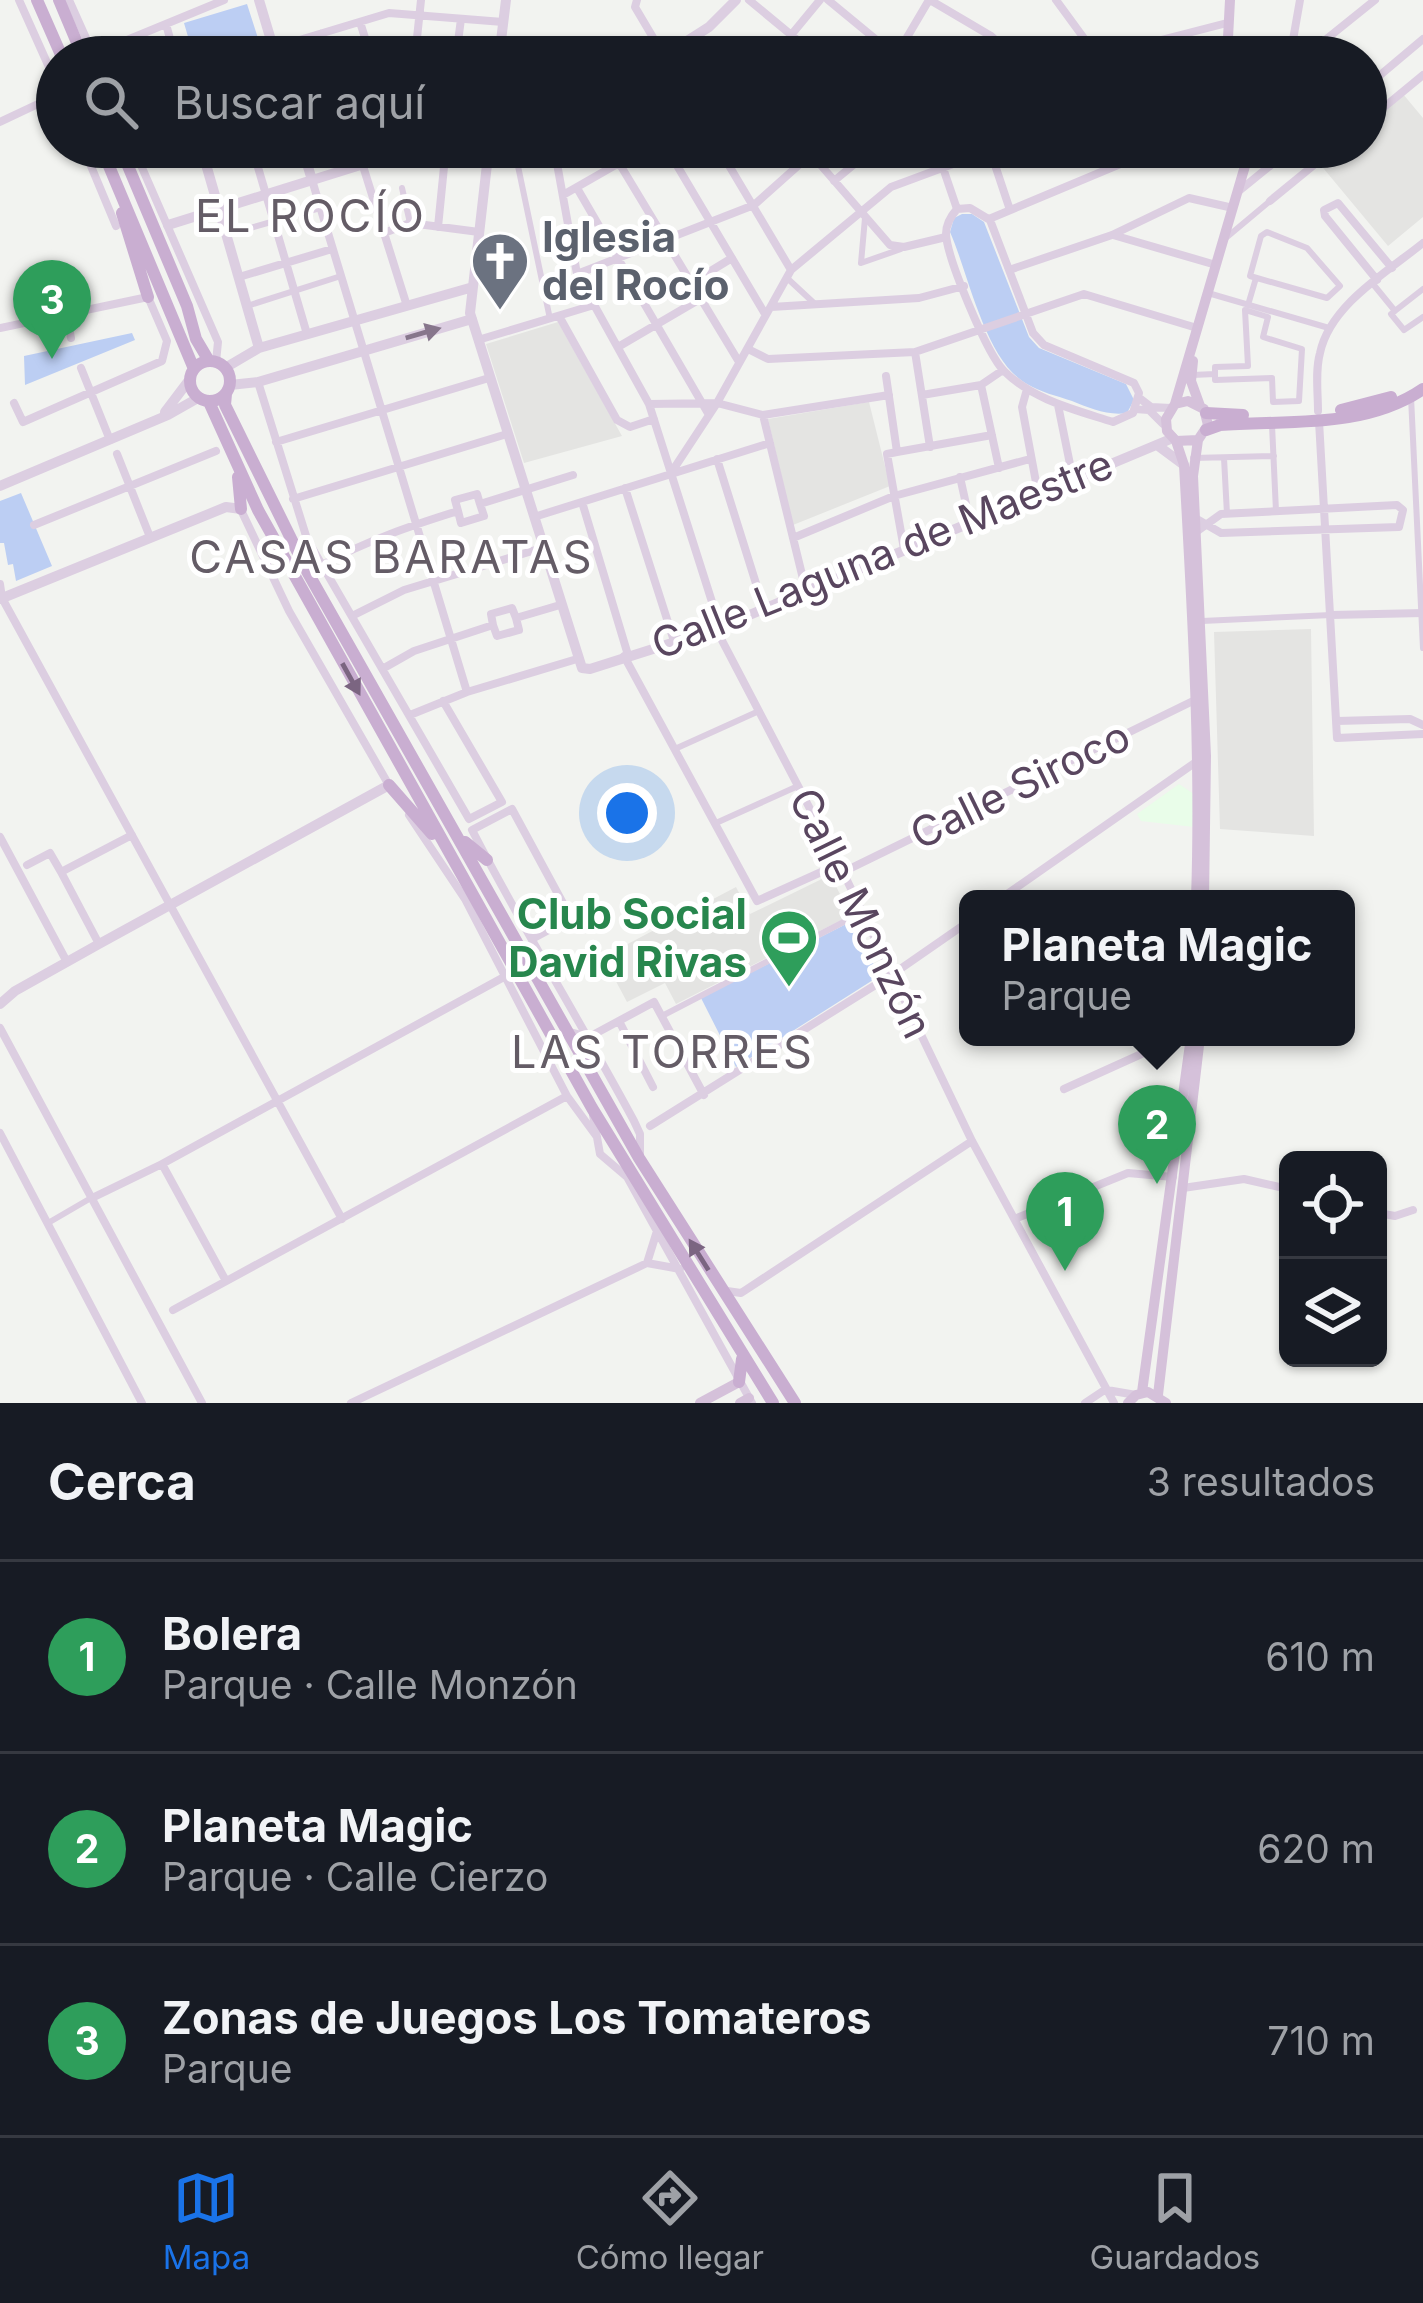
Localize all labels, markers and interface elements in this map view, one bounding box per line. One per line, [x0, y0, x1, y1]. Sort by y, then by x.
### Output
search box [36, 36, 1387, 168]
icon: search [78, 69, 144, 135]
text: Buscar aquí [174, 75, 425, 130]
district label: EL ROCÍO [195, 188, 427, 243]
place label: Iglesia del Rocío [542, 211, 730, 310]
church icon: Iglesia del Rocío [469, 230, 531, 312]
pin: 3 [13, 260, 91, 359]
one-way arrow [405, 323, 442, 342]
street label: Calle Laguna de Maestre [644, 438, 1120, 669]
district label: CASAS BARATAS [189, 529, 595, 584]
one-way arrow [340, 663, 361, 696]
street label: Calle Siroco [902, 710, 1138, 860]
street label: Calle Monzón [779, 780, 944, 1046]
your location [597, 783, 657, 843]
place label: Club Social David Rivas [508, 888, 747, 987]
popup [959, 890, 1355, 1046]
sports icon: Club Social David Rivas [758, 907, 820, 989]
text: Planeta Magic [1002, 917, 1312, 972]
text: Parque [1002, 972, 1132, 1019]
district label: LAS TORRES [511, 1024, 815, 1079]
pin: 2 [1118, 1085, 1196, 1184]
map controls [1279, 1151, 1387, 1367]
button: locate [1279, 1151, 1387, 1259]
pin: 1 [1026, 1172, 1104, 1271]
one-way arrow [689, 1238, 710, 1272]
button: layers [1279, 1259, 1387, 1367]
text: Cerca [48, 1451, 196, 1512]
text: 3 resultados [1147, 1458, 1375, 1505]
text: Bolera [162, 1606, 302, 1661]
text: 1 [79, 1633, 95, 1680]
text: 610 m [1265, 1633, 1375, 1680]
text: Parque · Calle Monzón [162, 1661, 578, 1708]
text: Planeta Magic [162, 1798, 473, 1853]
text: 2 [75, 1825, 99, 1872]
text: 620 m [1257, 1825, 1375, 1872]
text: Parque · Calle Cierzo [162, 1853, 548, 1900]
text: Zonas de Juegos Los Tomateros [162, 1990, 871, 2045]
text: 3 [74, 2017, 100, 2064]
text: 710 m [1267, 2017, 1375, 2064]
text: Parque [162, 2045, 293, 2092]
tab: Mapa [163, 2165, 250, 2277]
tab: Cómo llegar [576, 2165, 764, 2277]
tab: Guardados [1090, 2165, 1260, 2277]

